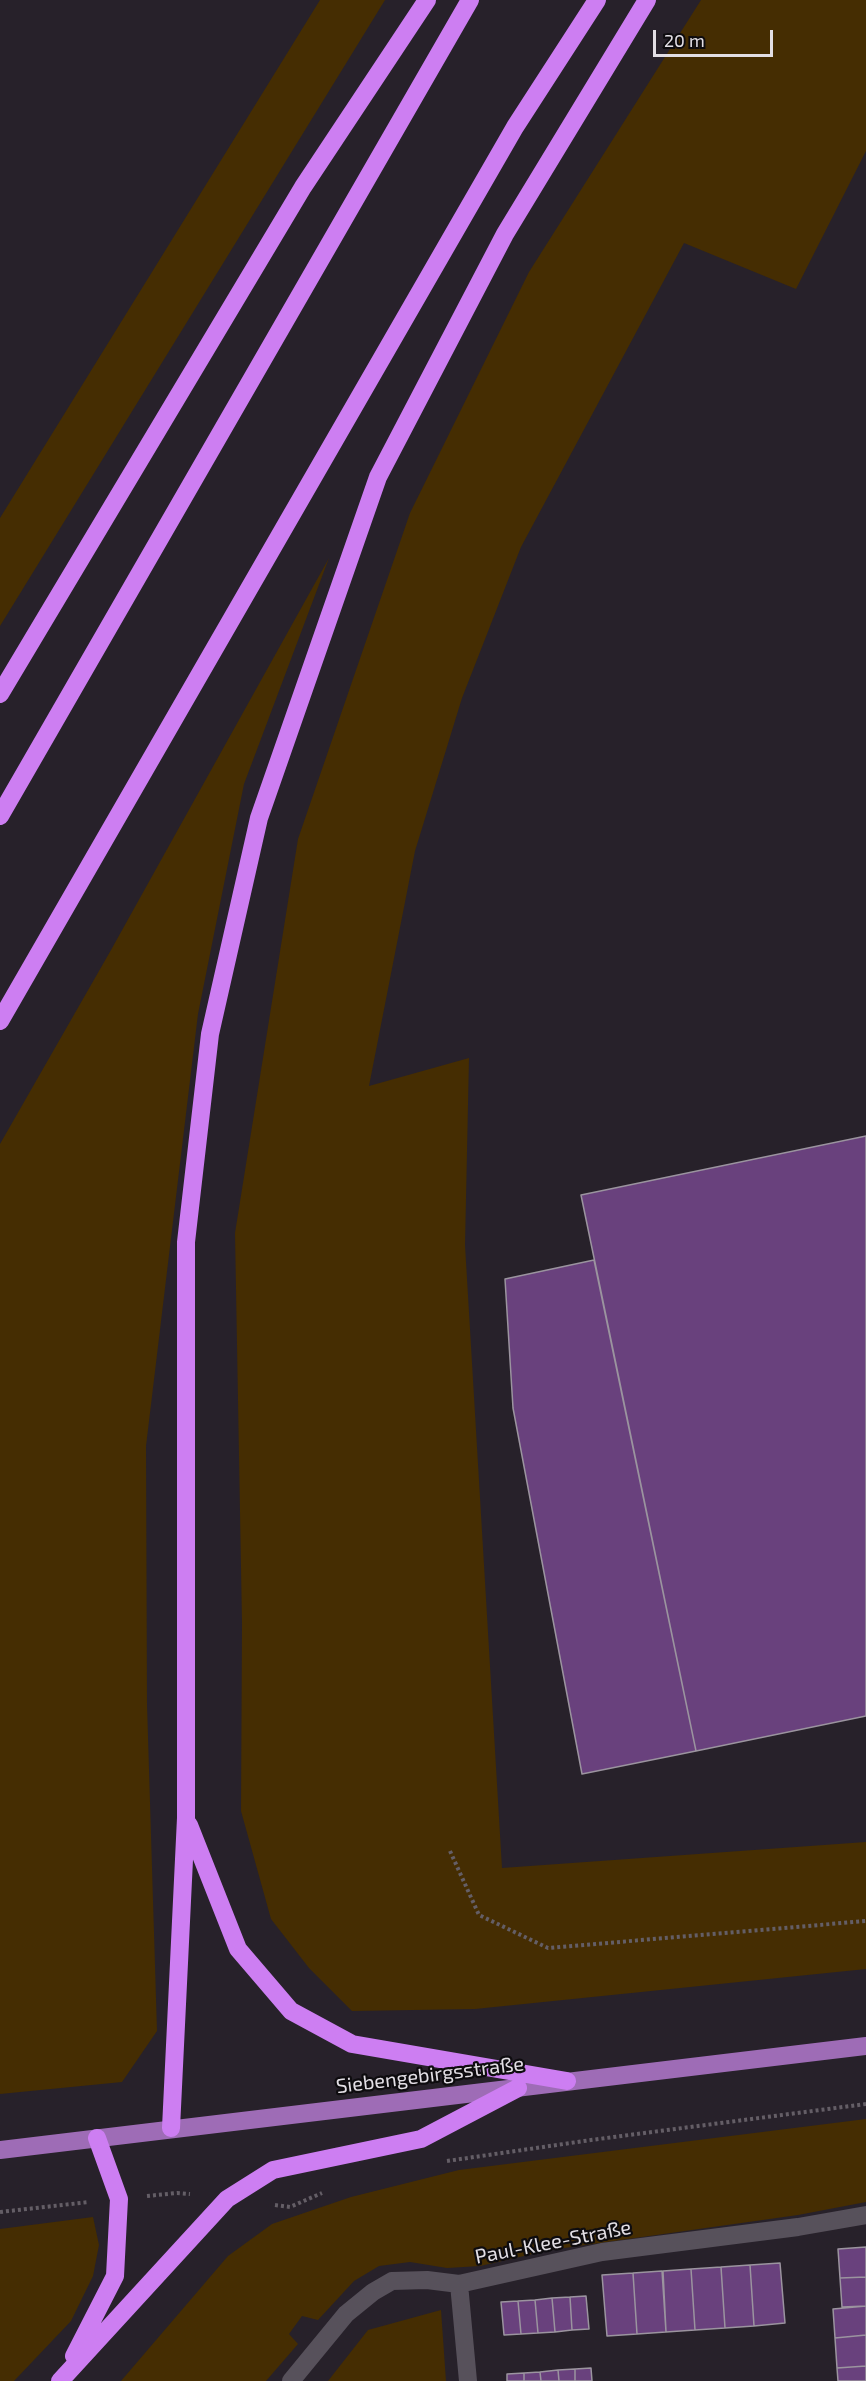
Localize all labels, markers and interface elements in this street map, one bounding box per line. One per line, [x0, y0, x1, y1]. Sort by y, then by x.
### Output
scale bar [656, 18, 776, 56]
text: 20 m [664, 29, 705, 51]
street label: Siebengebirgsstraße [335, 2052, 525, 2098]
street label: Paul-Klee-Straße [473, 2215, 633, 2269]

